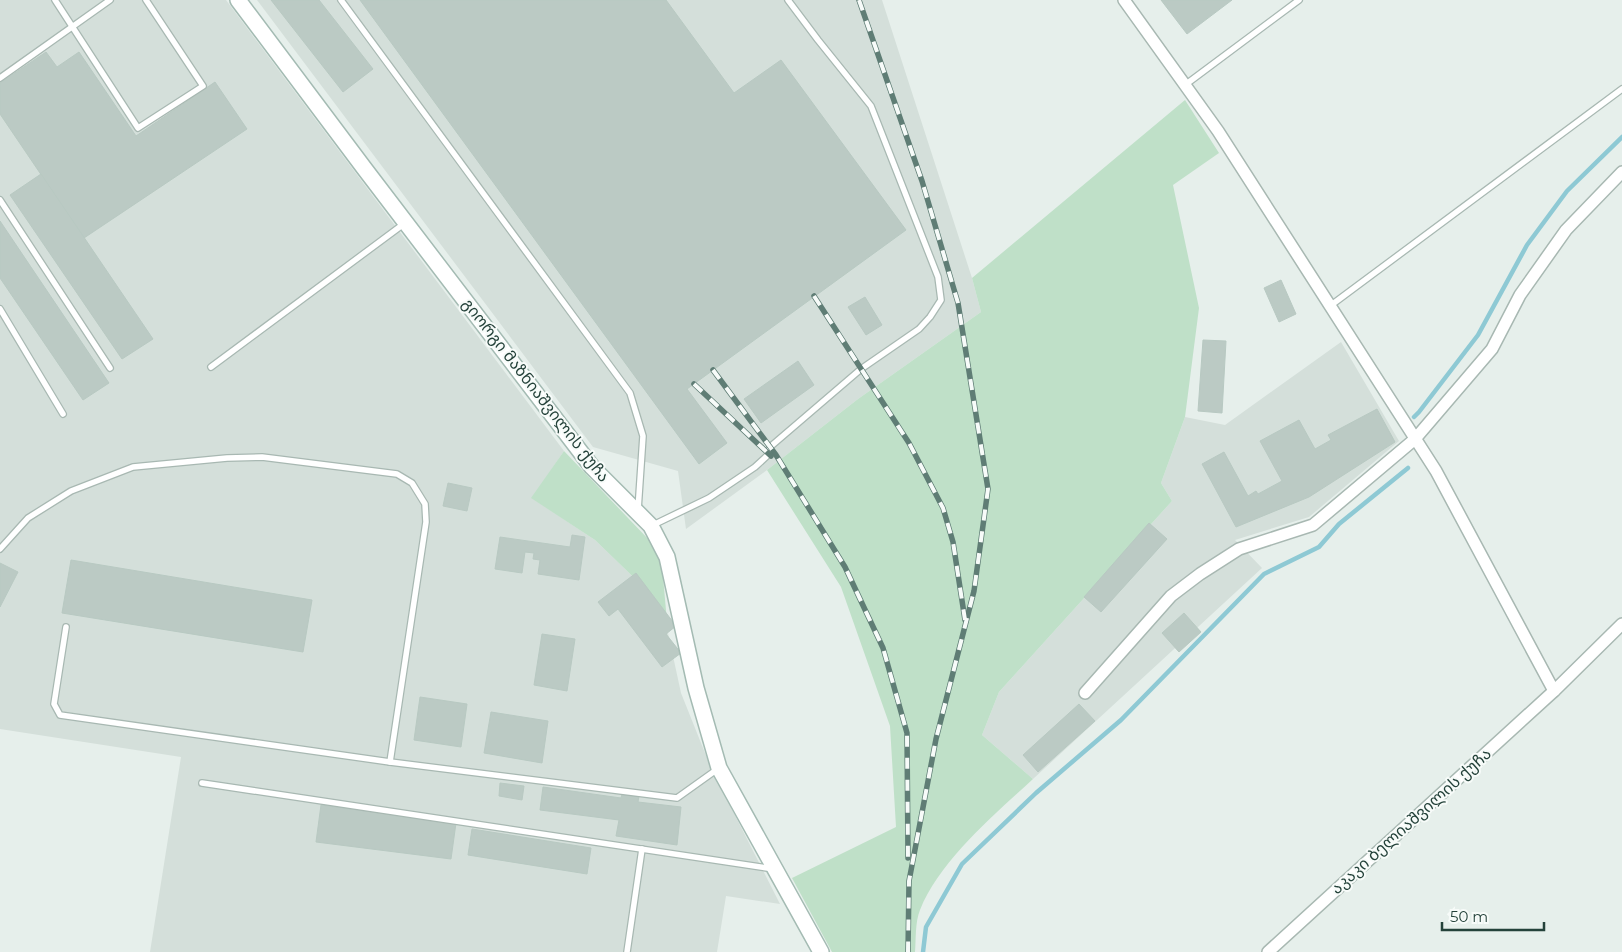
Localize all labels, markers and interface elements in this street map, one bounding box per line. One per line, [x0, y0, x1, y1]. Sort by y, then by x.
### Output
street label: გიორგი მაზნიაშვილის ქუჩა [458, 294, 614, 486]
street label: აკაკი ბელიაშვილის ქუჩა [1327, 744, 1496, 899]
scale bar [1442, 900, 1544, 932]
text: 50 m [1450, 907, 1488, 926]

